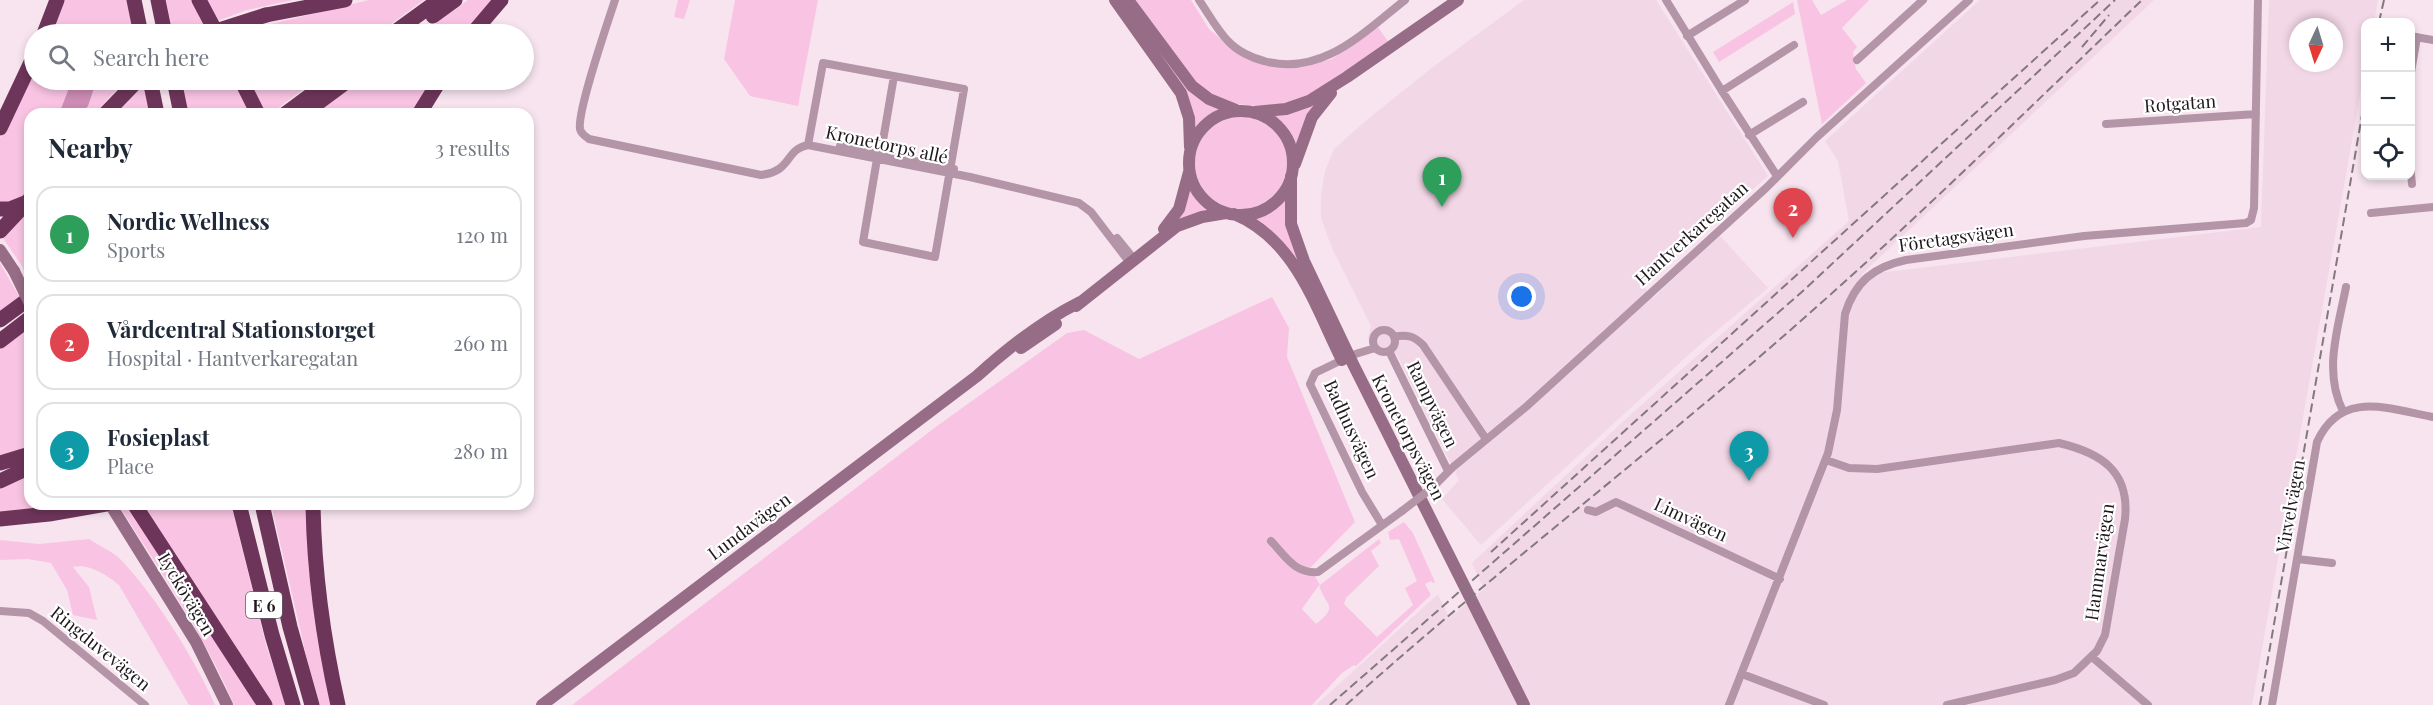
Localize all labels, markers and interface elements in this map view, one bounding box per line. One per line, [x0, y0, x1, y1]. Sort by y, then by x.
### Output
north arrow [2289, 18, 2343, 72]
map controls [2361, 18, 2415, 180]
button: + [2361, 18, 2415, 72]
search box [24, 24, 534, 90]
icon: search [45, 41, 78, 74]
text: Search here [93, 42, 209, 72]
button: − [2361, 72, 2415, 126]
street label: Rotgatan [2143, 89, 2217, 117]
street label: Kronetorps allé [824, 119, 950, 169]
button: locate [2361, 126, 2415, 180]
text: Nearby [48, 130, 133, 165]
text: 3 results [435, 134, 510, 161]
pin: 1 [1422, 158, 1462, 207]
street label: Hantverkaregatan [1629, 175, 1753, 290]
pin: 2 [1774, 188, 1812, 238]
text: Nordic Wellness [107, 206, 270, 236]
street label: Företagsvägen [1897, 217, 2015, 257]
text: 1 [66, 221, 73, 248]
text: 120 m [456, 221, 508, 248]
text: Sports [107, 236, 165, 263]
your location [1507, 282, 1536, 311]
text: Vårdcentral Stationstorget [107, 314, 375, 344]
text: 2 [64, 329, 75, 356]
text: 260 m [453, 329, 508, 356]
text: Hospital · Hantverkaregatan [107, 344, 358, 371]
street label: Rampvägen [1402, 357, 1464, 452]
street label: Kronetorpsvägen [1367, 370, 1451, 504]
street label: Badhusvägen [1319, 376, 1385, 483]
text: Fosieplast [107, 422, 209, 452]
pin: 3 [1730, 432, 1768, 481]
text: 3 [65, 437, 74, 464]
text: 280 m [453, 437, 508, 464]
text: Place [107, 452, 154, 479]
street label: Virvelvägen [2270, 457, 2310, 555]
street label: Lundavägen [703, 487, 796, 565]
street label: Limvägen [1650, 492, 1732, 547]
street label: Hammarvägen [2079, 502, 2119, 622]
street label: Lyckövägen [153, 548, 221, 640]
road number: E 6 [246, 592, 282, 618]
street label: Ringduvevägen [46, 600, 156, 696]

